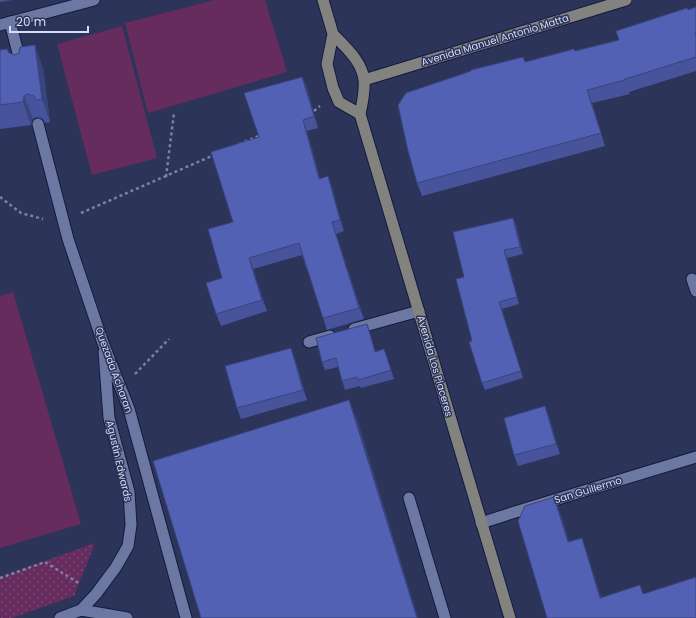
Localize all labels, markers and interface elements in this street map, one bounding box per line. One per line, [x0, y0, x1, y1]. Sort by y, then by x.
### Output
scale bar [10, 8, 88, 34]
street label: Avenida Manuel Antonio Matta [419, 10, 571, 70]
text: 20 m [16, 13, 46, 30]
street label: Avenida Los Placeres [413, 314, 457, 418]
street label: Quezada Acharan [91, 325, 137, 415]
street label: Agustín Edwards [102, 419, 136, 503]
street label: San Guillermo [552, 473, 624, 507]

